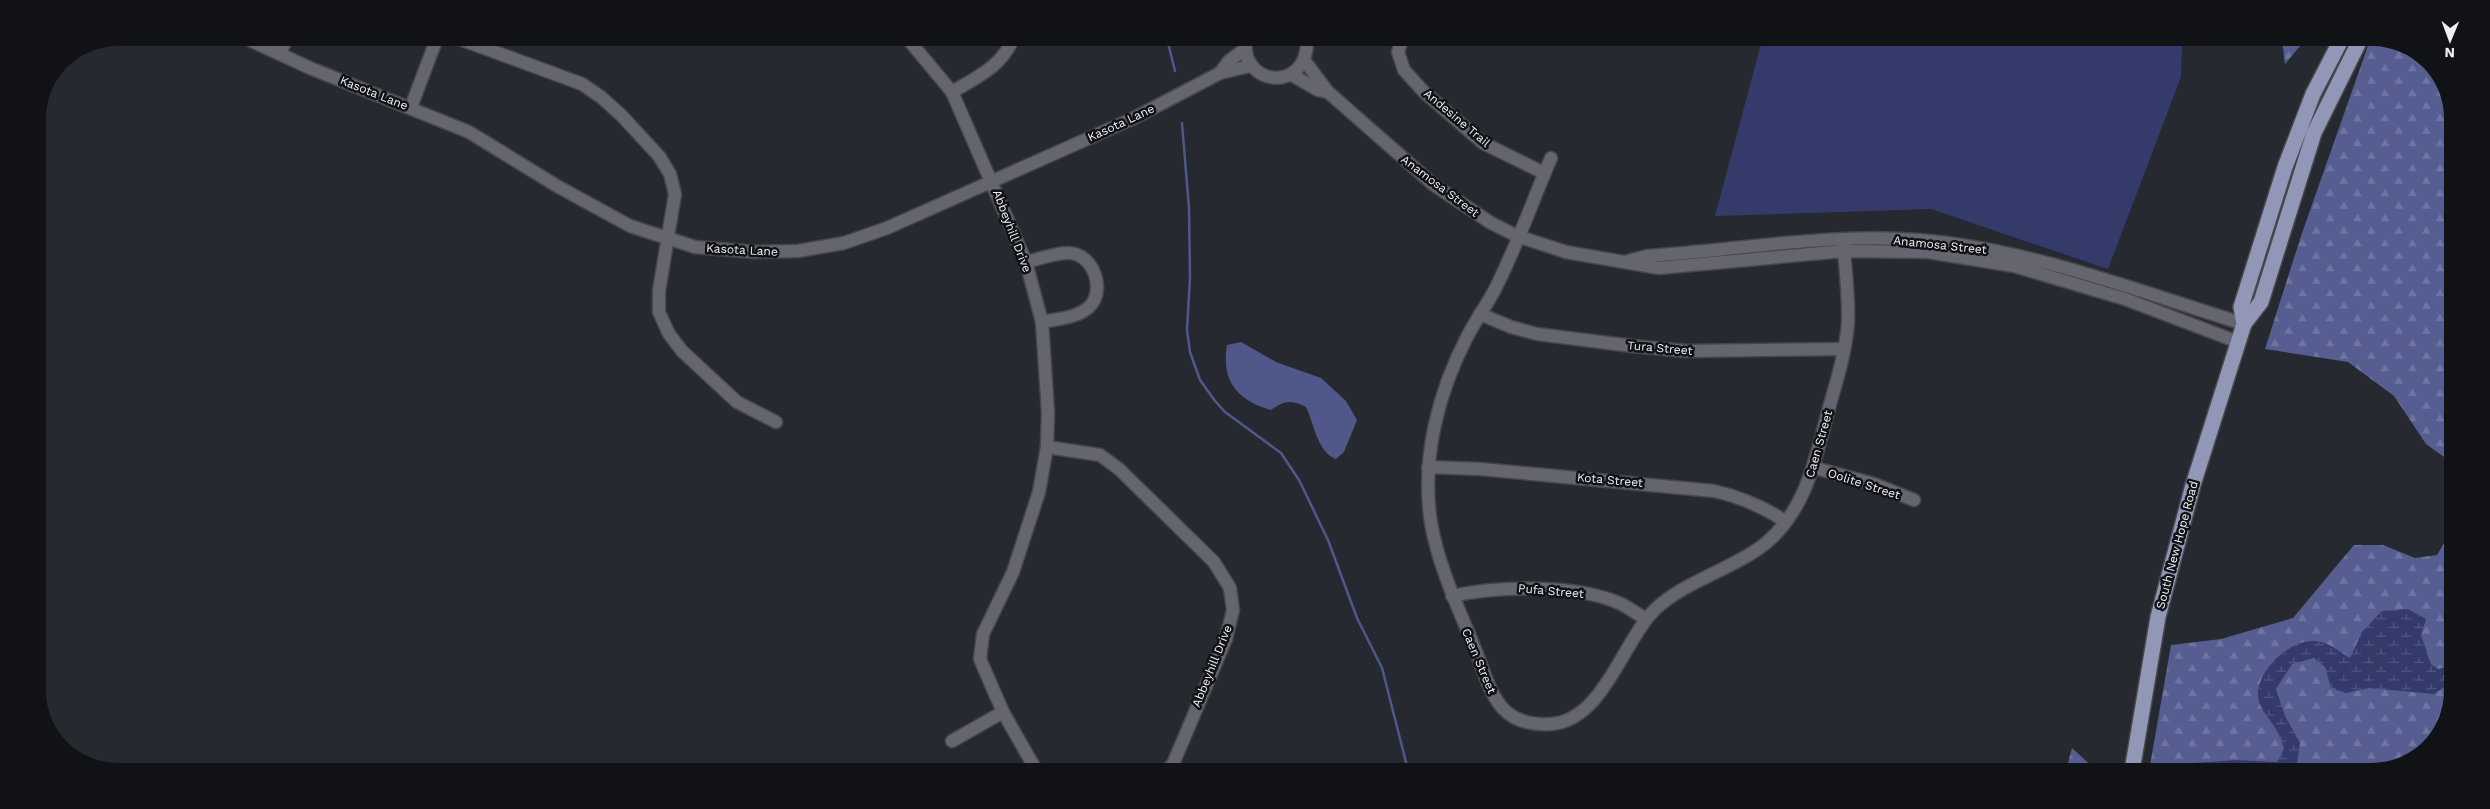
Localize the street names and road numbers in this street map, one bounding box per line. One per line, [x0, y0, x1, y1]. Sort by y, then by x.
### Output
street label: Kasota Lane [338, 73, 410, 113]
street label: Andesine Trail [1421, 86, 1493, 150]
street label: Kasota Lane [1085, 101, 1157, 145]
street label: Anamosa Street [1398, 152, 1482, 220]
street label: Abbeyhill Drive [990, 188, 1034, 274]
street label: Anamosa Street [1893, 233, 1987, 257]
street label: Kasota Lane [706, 241, 778, 259]
street label: Tura Street [1627, 338, 1693, 358]
street label: Caen Street [1803, 409, 1835, 479]
street label: Oolite Street [1826, 466, 1902, 502]
street label: Kota Street [1576, 470, 1644, 490]
street label: South New Hope Road [2153, 479, 2201, 611]
street label: Pufa Street [1518, 581, 1584, 601]
street label: Abbeyhill Drive [1189, 623, 1235, 709]
street label: Caen Street [1459, 626, 1499, 696]

